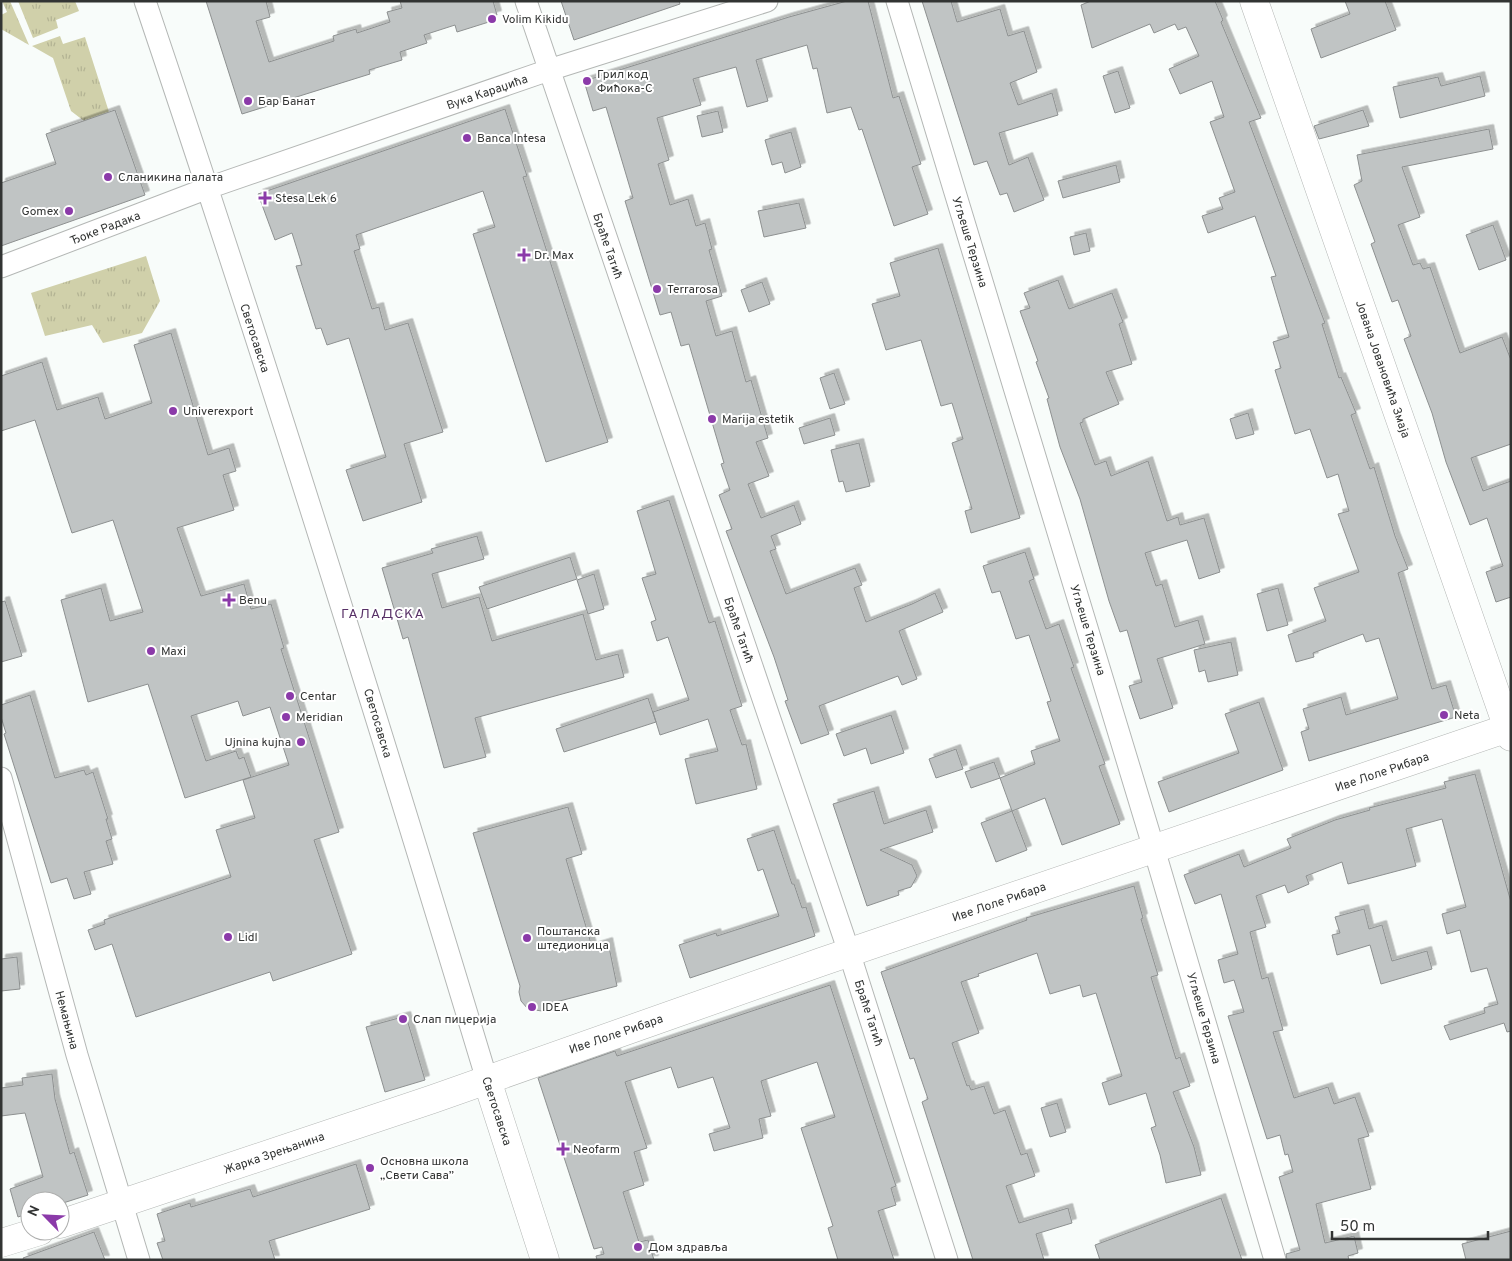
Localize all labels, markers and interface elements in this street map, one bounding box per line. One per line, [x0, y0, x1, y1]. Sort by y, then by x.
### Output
place label: Volim Kikidu [502, 12, 568, 28]
marker: Volim Kikidu [486, 13, 498, 25]
place label: Грил код Фићока-С [597, 67, 653, 97]
street label: Вука Караџића [445, 72, 530, 114]
marker: Грил код Фићока-С [581, 75, 593, 87]
place label: Бар Банат [258, 94, 316, 110]
marker: Бар Банат [242, 95, 254, 107]
place label: Banca Intesa [477, 131, 546, 147]
marker: Banca Intesa [461, 132, 473, 144]
place label: Сланикина палата [118, 170, 223, 186]
marker: Сланикина палата [102, 171, 114, 183]
place label: Stesa Lek 6 [275, 191, 337, 207]
marker: Stesa Lek 6 [259, 192, 271, 204]
street label: Угљеше Терзина [948, 195, 991, 290]
place label: Gomex [21, 204, 59, 220]
marker: Gomex [63, 205, 75, 217]
street label: Ђоке Радака [68, 208, 143, 250]
street label: Браће Татић [588, 211, 626, 281]
place label: Dr. Max [534, 248, 574, 264]
marker: Dr. Max [518, 249, 530, 261]
place label: Terrarosa [667, 282, 718, 298]
marker: Terrarosa [651, 283, 663, 295]
street label: Јована Јовановића Змаја [1351, 298, 1413, 440]
street label: Светосавска [235, 302, 273, 375]
place label: Univerexport [183, 404, 253, 420]
marker: Univerexport [167, 405, 179, 417]
place label: Marija estetik [722, 412, 794, 428]
marker: Marija estetik [706, 413, 718, 425]
street label: Угљеше Терзина [1066, 583, 1109, 678]
place label: Benu [239, 593, 267, 609]
marker: Benu [223, 594, 235, 606]
street label: Браће Татић [719, 595, 757, 665]
district label: ГАЛАДСКА [341, 606, 425, 623]
place label: Maxi [161, 644, 186, 660]
marker: Maxi [145, 645, 157, 657]
street label: Светосавска [359, 687, 395, 760]
place label: Centar [300, 689, 337, 705]
marker: Centar [284, 690, 296, 702]
place label: Neta [1454, 708, 1480, 724]
marker: Neta [1438, 709, 1450, 721]
place label: Meridian [296, 710, 343, 726]
marker: Meridian [280, 711, 292, 723]
place label: Ujnina kujna [224, 735, 291, 751]
marker: Ujnina kujna [295, 736, 307, 748]
street label: Иве Лоле Рибара [1333, 749, 1431, 797]
street label: Иве Лоле Рибара [950, 879, 1048, 927]
place label: Поштанска штедионица [537, 924, 609, 954]
place label: Lidl [238, 930, 258, 946]
marker: Lidl [222, 931, 234, 943]
marker: Поштанска штедионица [521, 932, 533, 944]
street label: Угљеше Терзина [1182, 971, 1224, 1066]
street label: Браће Татић [850, 978, 886, 1049]
street label: Немањина [51, 989, 82, 1051]
place label: IDEA [542, 1000, 569, 1016]
marker: IDEA [526, 1001, 538, 1013]
street label: Иве Лоле Рибара [567, 1011, 665, 1059]
place label: Слап пицерија [413, 1012, 496, 1028]
marker: Слап пицерија [397, 1013, 409, 1025]
street label: Светосавска [477, 1075, 515, 1148]
street label: Жарка Зрењанина [222, 1129, 327, 1179]
place label: Neofarm [573, 1142, 620, 1158]
marker: Neofarm [557, 1143, 569, 1155]
place label: Основна школа „Свети Сава” [380, 1154, 469, 1184]
marker: Основна школа „Свети Сава” [364, 1162, 376, 1174]
north arrow [20, 1191, 70, 1241]
text: N [25, 1203, 44, 1219]
scale bar [1332, 1208, 1488, 1240]
text: 50 m [1340, 1218, 1375, 1237]
place label: Дом здравља [648, 1240, 728, 1256]
marker: Дом здравља [632, 1241, 644, 1253]

